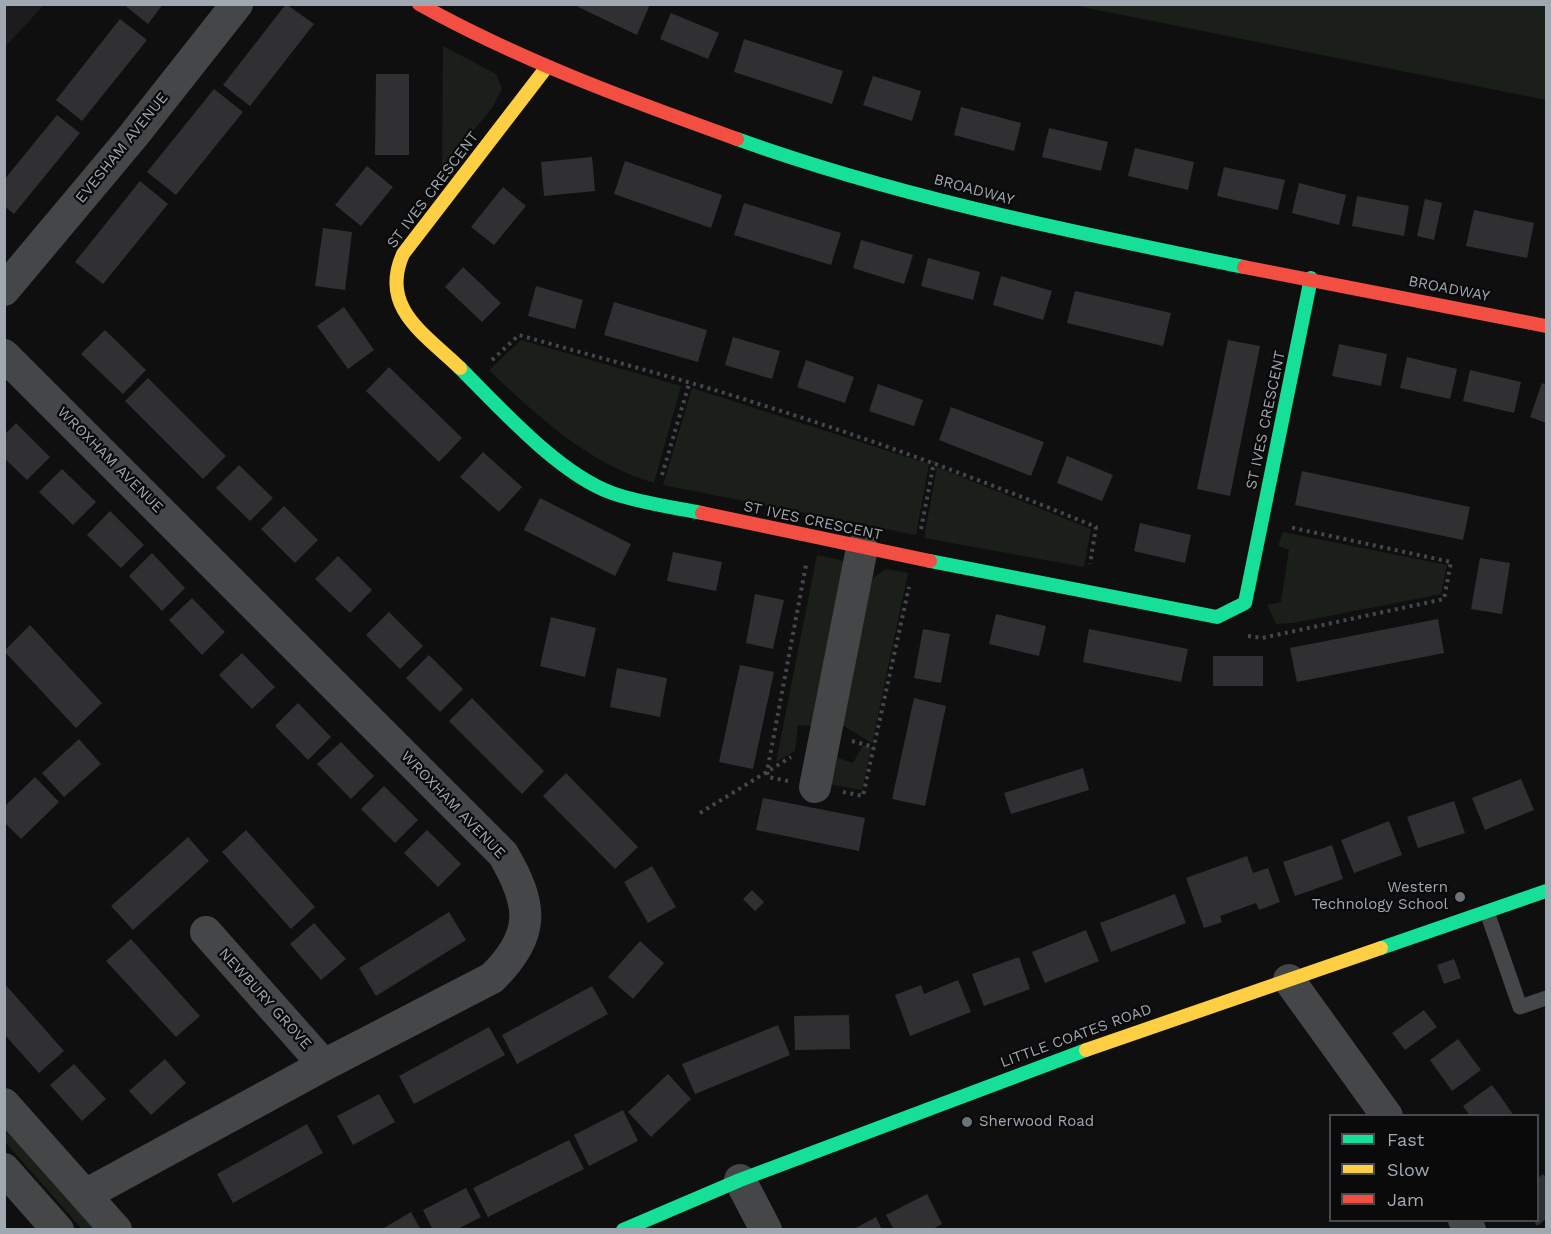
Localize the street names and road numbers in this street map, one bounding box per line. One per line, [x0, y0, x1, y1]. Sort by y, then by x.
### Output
street label: EVESHAM AVENUE [72, 89, 172, 207]
street label: ST IVES CRESCENT [383, 128, 483, 252]
street label: BROADWAY [932, 171, 1016, 209]
street label: BROADWAY [1407, 272, 1491, 306]
street label: ST IVES CRESCENT [1243, 349, 1289, 491]
street label: WROXHAM AVENUE [53, 403, 167, 517]
street label: ST IVES CRESCENT [742, 498, 884, 544]
street label: WROXHAM AVENUE [397, 748, 509, 862]
street label: NEWBURY GROVE [215, 945, 315, 1053]
street label: LITTLE COATES ROAD [998, 1000, 1154, 1072]

